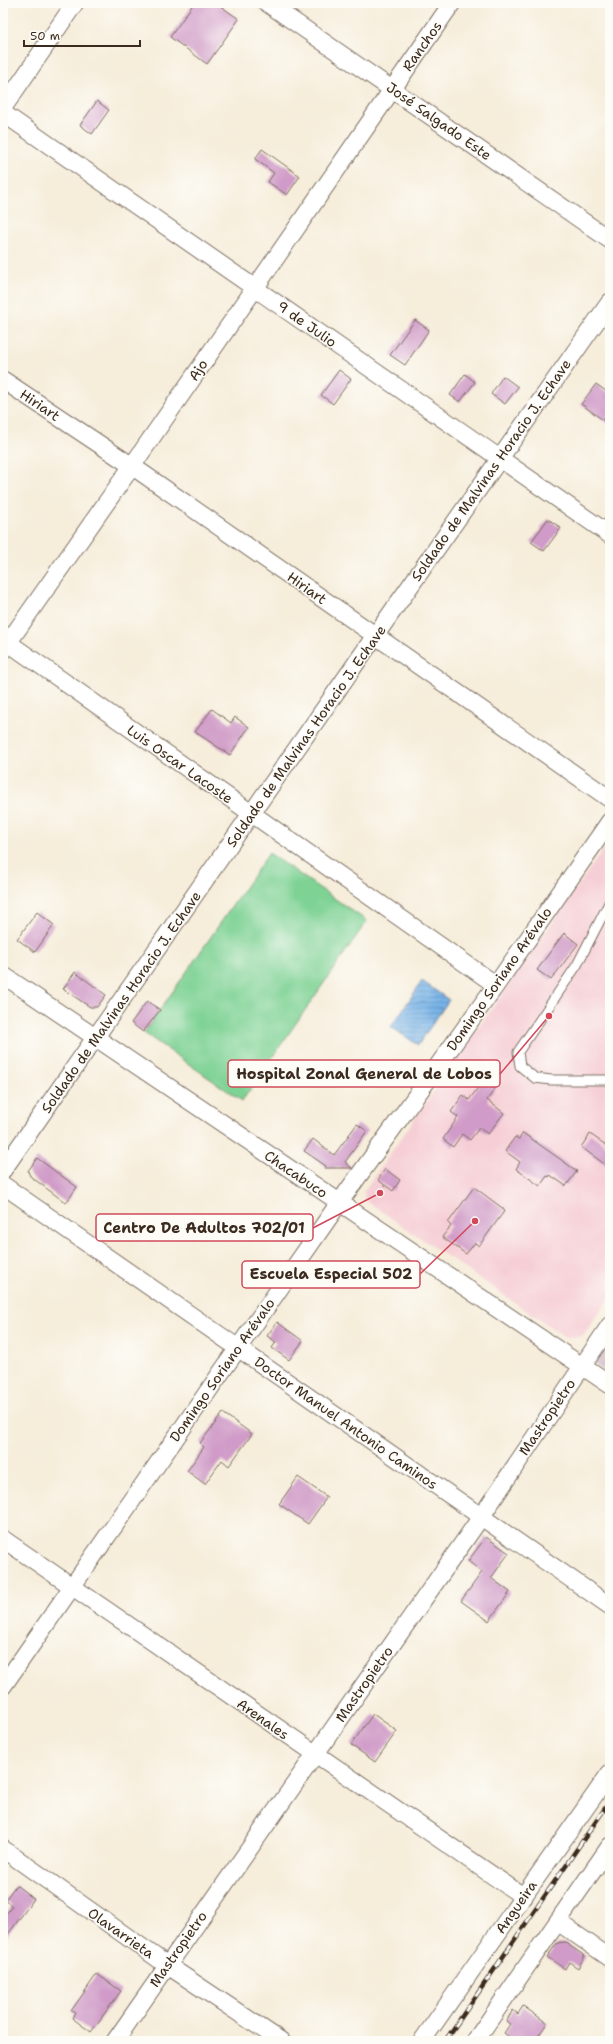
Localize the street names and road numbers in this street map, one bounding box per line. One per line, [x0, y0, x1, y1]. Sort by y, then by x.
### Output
street label: Ranchos [398, 17, 446, 75]
street label: José Salgado Este [383, 78, 495, 164]
street label: 9 de Julio [274, 297, 340, 351]
street label: Soldado de Malvinas Horacio J. Echave [407, 355, 575, 584]
street label: Ajo [184, 356, 212, 384]
street label: Hiriart [17, 385, 63, 425]
street label: Hiriart [284, 568, 330, 608]
street label: Soldado de Malvinas Horacio J. Echave [222, 621, 390, 850]
street label: Luis Oscar Lacoste [123, 721, 237, 807]
street label: Soldado de Malvinas Horacio J. Echave [37, 887, 205, 1116]
street label: Domingo Soriano Arévalo [442, 904, 556, 1054]
street label: Chacabuco [261, 1146, 331, 1202]
street label: Domingo Soriano Arévalo [165, 1295, 279, 1445]
street label: Doctor Manuel Antonio Caminos [251, 1353, 441, 1493]
street label: Mastropietro [515, 1375, 579, 1459]
street label: Mastropietro [331, 1643, 397, 1725]
street label: Arenales [233, 1695, 293, 1743]
street label: Angueira [491, 1877, 541, 1937]
street label: Olavarrieta [84, 1904, 158, 1963]
street label: Mastropietro [145, 1908, 211, 1990]

